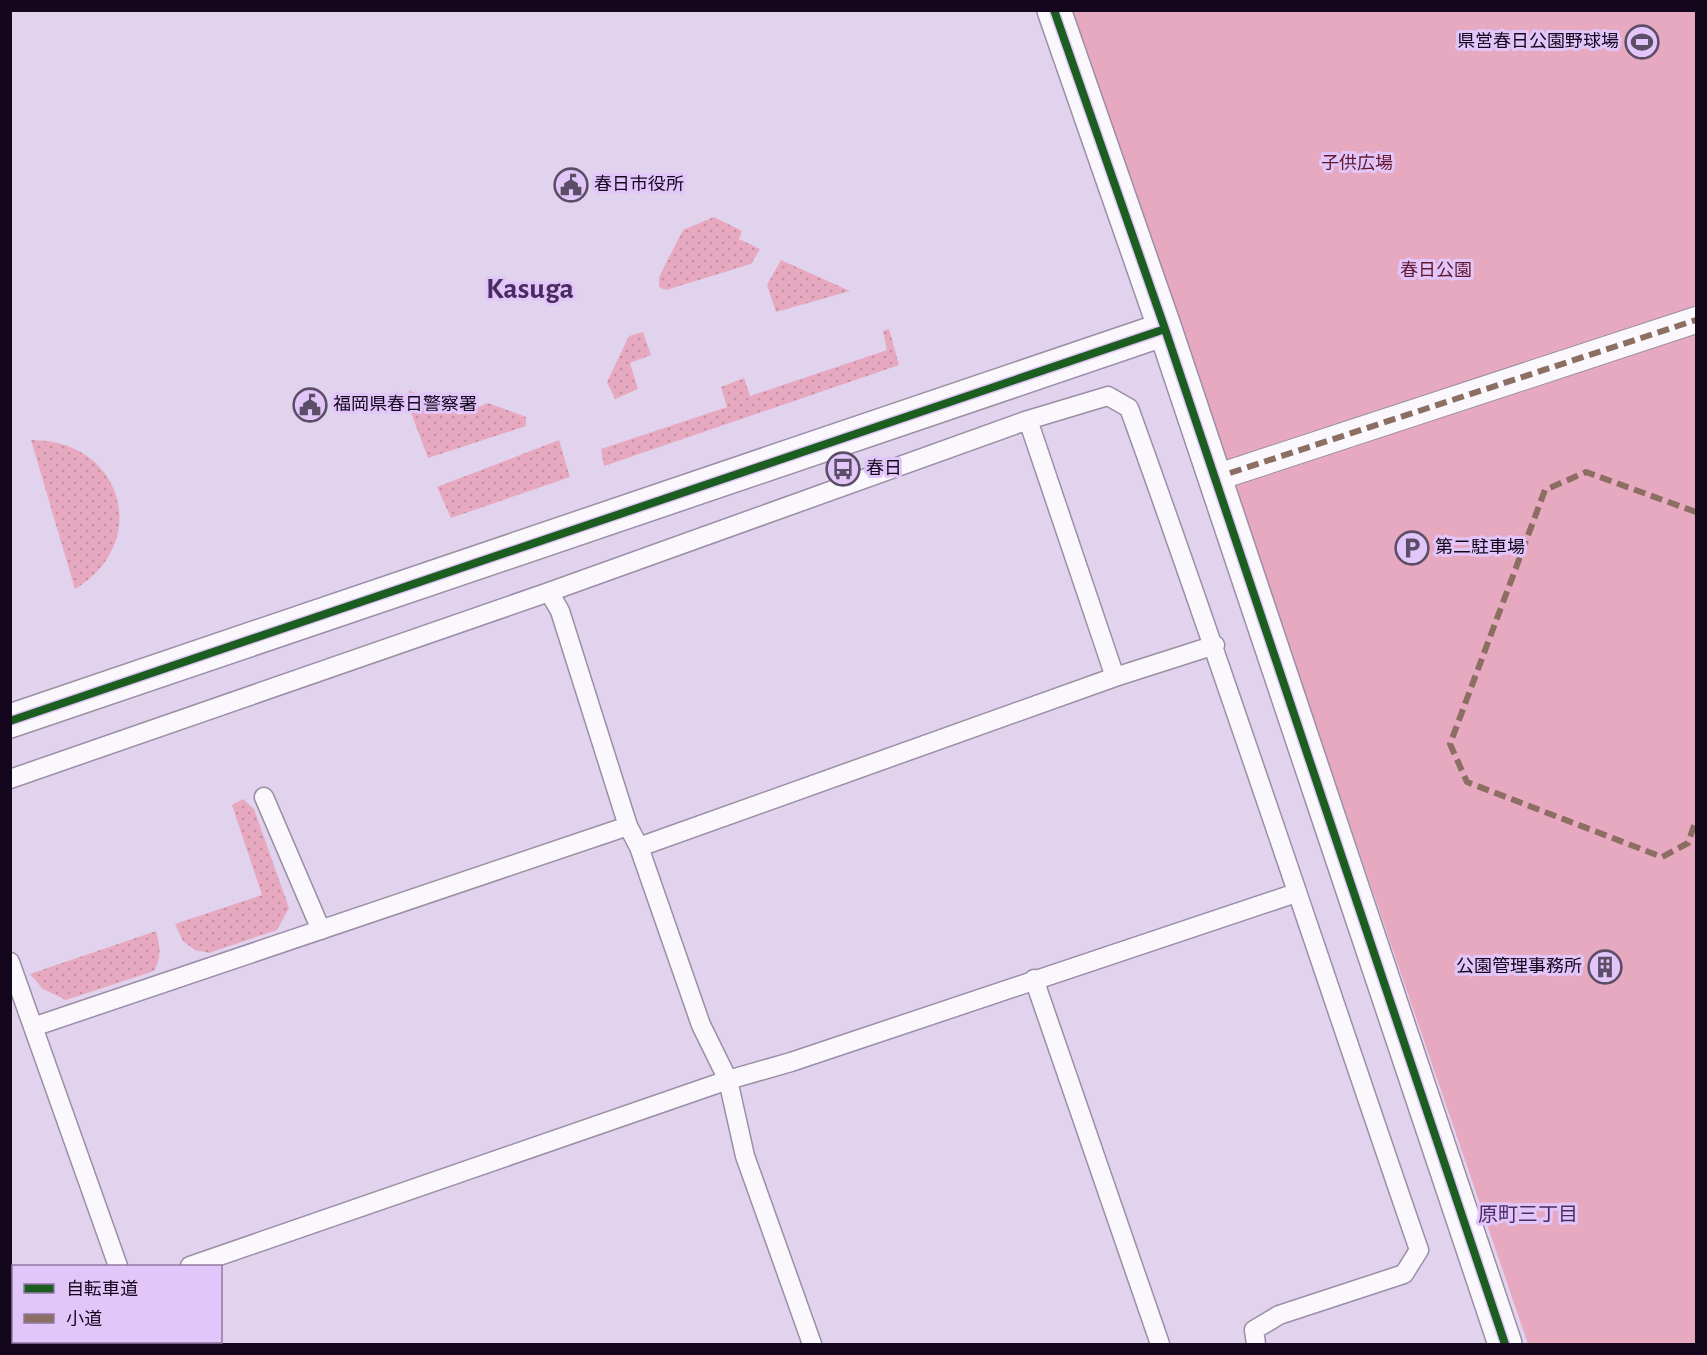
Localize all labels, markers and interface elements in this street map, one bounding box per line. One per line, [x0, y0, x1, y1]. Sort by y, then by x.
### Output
sports icon: 県営春日公園野球場 [1624, 24, 1660, 60]
place label: 県営春日公園野球場 [1457, 31, 1619, 51]
park label: 子供広場 [1321, 153, 1393, 173]
public building icon: 春日市役所 [553, 167, 589, 203]
place label: 春日市役所 [594, 174, 684, 194]
park label: 春日公園 [1400, 260, 1472, 280]
district label: Kasuga [486, 274, 574, 304]
public building icon: 福岡県春日警察署 [292, 387, 328, 423]
place label: 福岡県春日警察署 [333, 394, 477, 414]
bus stop icon: 春日 [825, 451, 861, 487]
place label: 春日 [866, 458, 902, 478]
parking icon: 第二駐車場 [1394, 530, 1430, 566]
place label: 第二駐車場 [1435, 537, 1525, 557]
building icon: 公園管理事務所 [1587, 949, 1623, 985]
place label: 公園管理事務所 [1456, 956, 1582, 976]
district label: 原町三丁目 [1478, 1205, 1578, 1225]
legend [12, 1265, 222, 1343]
text: 自転車道 [66, 1279, 138, 1299]
text: 小道 [66, 1309, 102, 1329]

